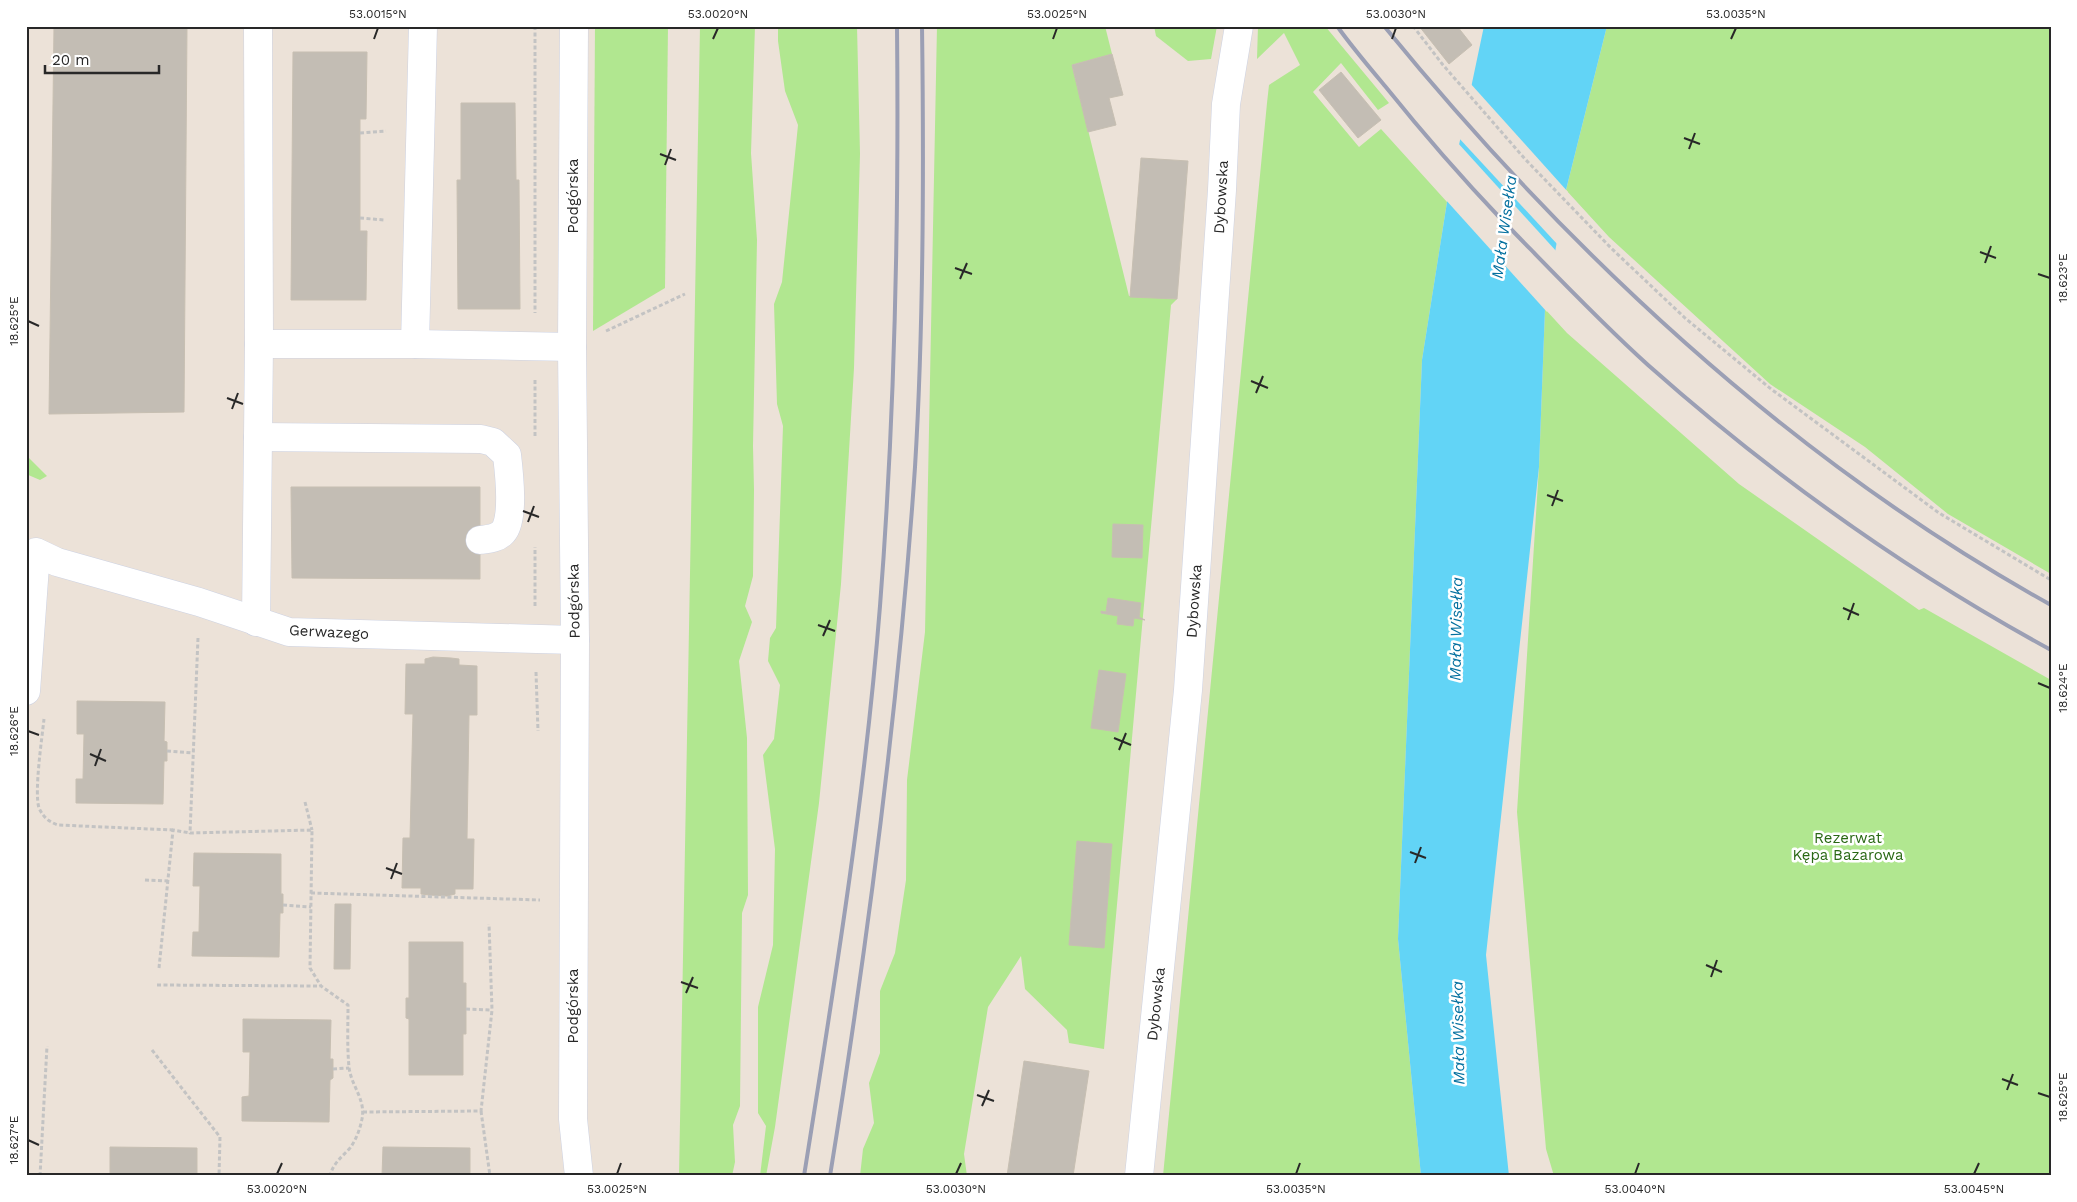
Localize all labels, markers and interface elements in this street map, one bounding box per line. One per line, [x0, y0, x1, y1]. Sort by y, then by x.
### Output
text: 53.0015°N [349, 7, 407, 21]
text: 53.0020°N [688, 7, 748, 21]
text: 53.0025°N [1027, 7, 1087, 21]
text: 53.0030°N [1366, 7, 1426, 21]
text: 53.0035°N [1706, 7, 1766, 21]
scale bar [45, 42, 159, 74]
text: 20 m [52, 51, 90, 69]
street label: Podgórska [564, 158, 582, 233]
street label: Dybowska [1210, 159, 1232, 234]
water label: Mała Wisełka [1487, 174, 1521, 280]
text: 18.623°E [2056, 253, 2070, 303]
text: 18.625°E [7, 296, 21, 346]
street label: Podgórska [564, 563, 584, 639]
street label: Dybowska [1182, 563, 1206, 638]
water label: Mała Wisełka [1446, 577, 1466, 681]
street label: Gerwazego [289, 621, 369, 643]
text: 18.624°E [2056, 663, 2070, 713]
text: 18.626°E [7, 706, 21, 756]
park label: Rezerwat Kępa Bazarowa [1793, 829, 1904, 864]
street label: Dybowska [1143, 966, 1169, 1042]
street label: Podgórska [564, 968, 582, 1043]
water label: Mała Wisełka [1448, 981, 1468, 1085]
text: 18.625°E [2056, 1072, 2070, 1122]
text: 18.627°E [7, 1115, 21, 1165]
text: 53.0020°N [247, 1182, 307, 1196]
text: 53.0025°N [587, 1182, 647, 1196]
text: 53.0030°N [926, 1182, 986, 1196]
text: 53.0035°N [1266, 1182, 1326, 1196]
text: 53.0040°N [1605, 1182, 1665, 1196]
text: 53.0045°N [1944, 1182, 2004, 1196]

